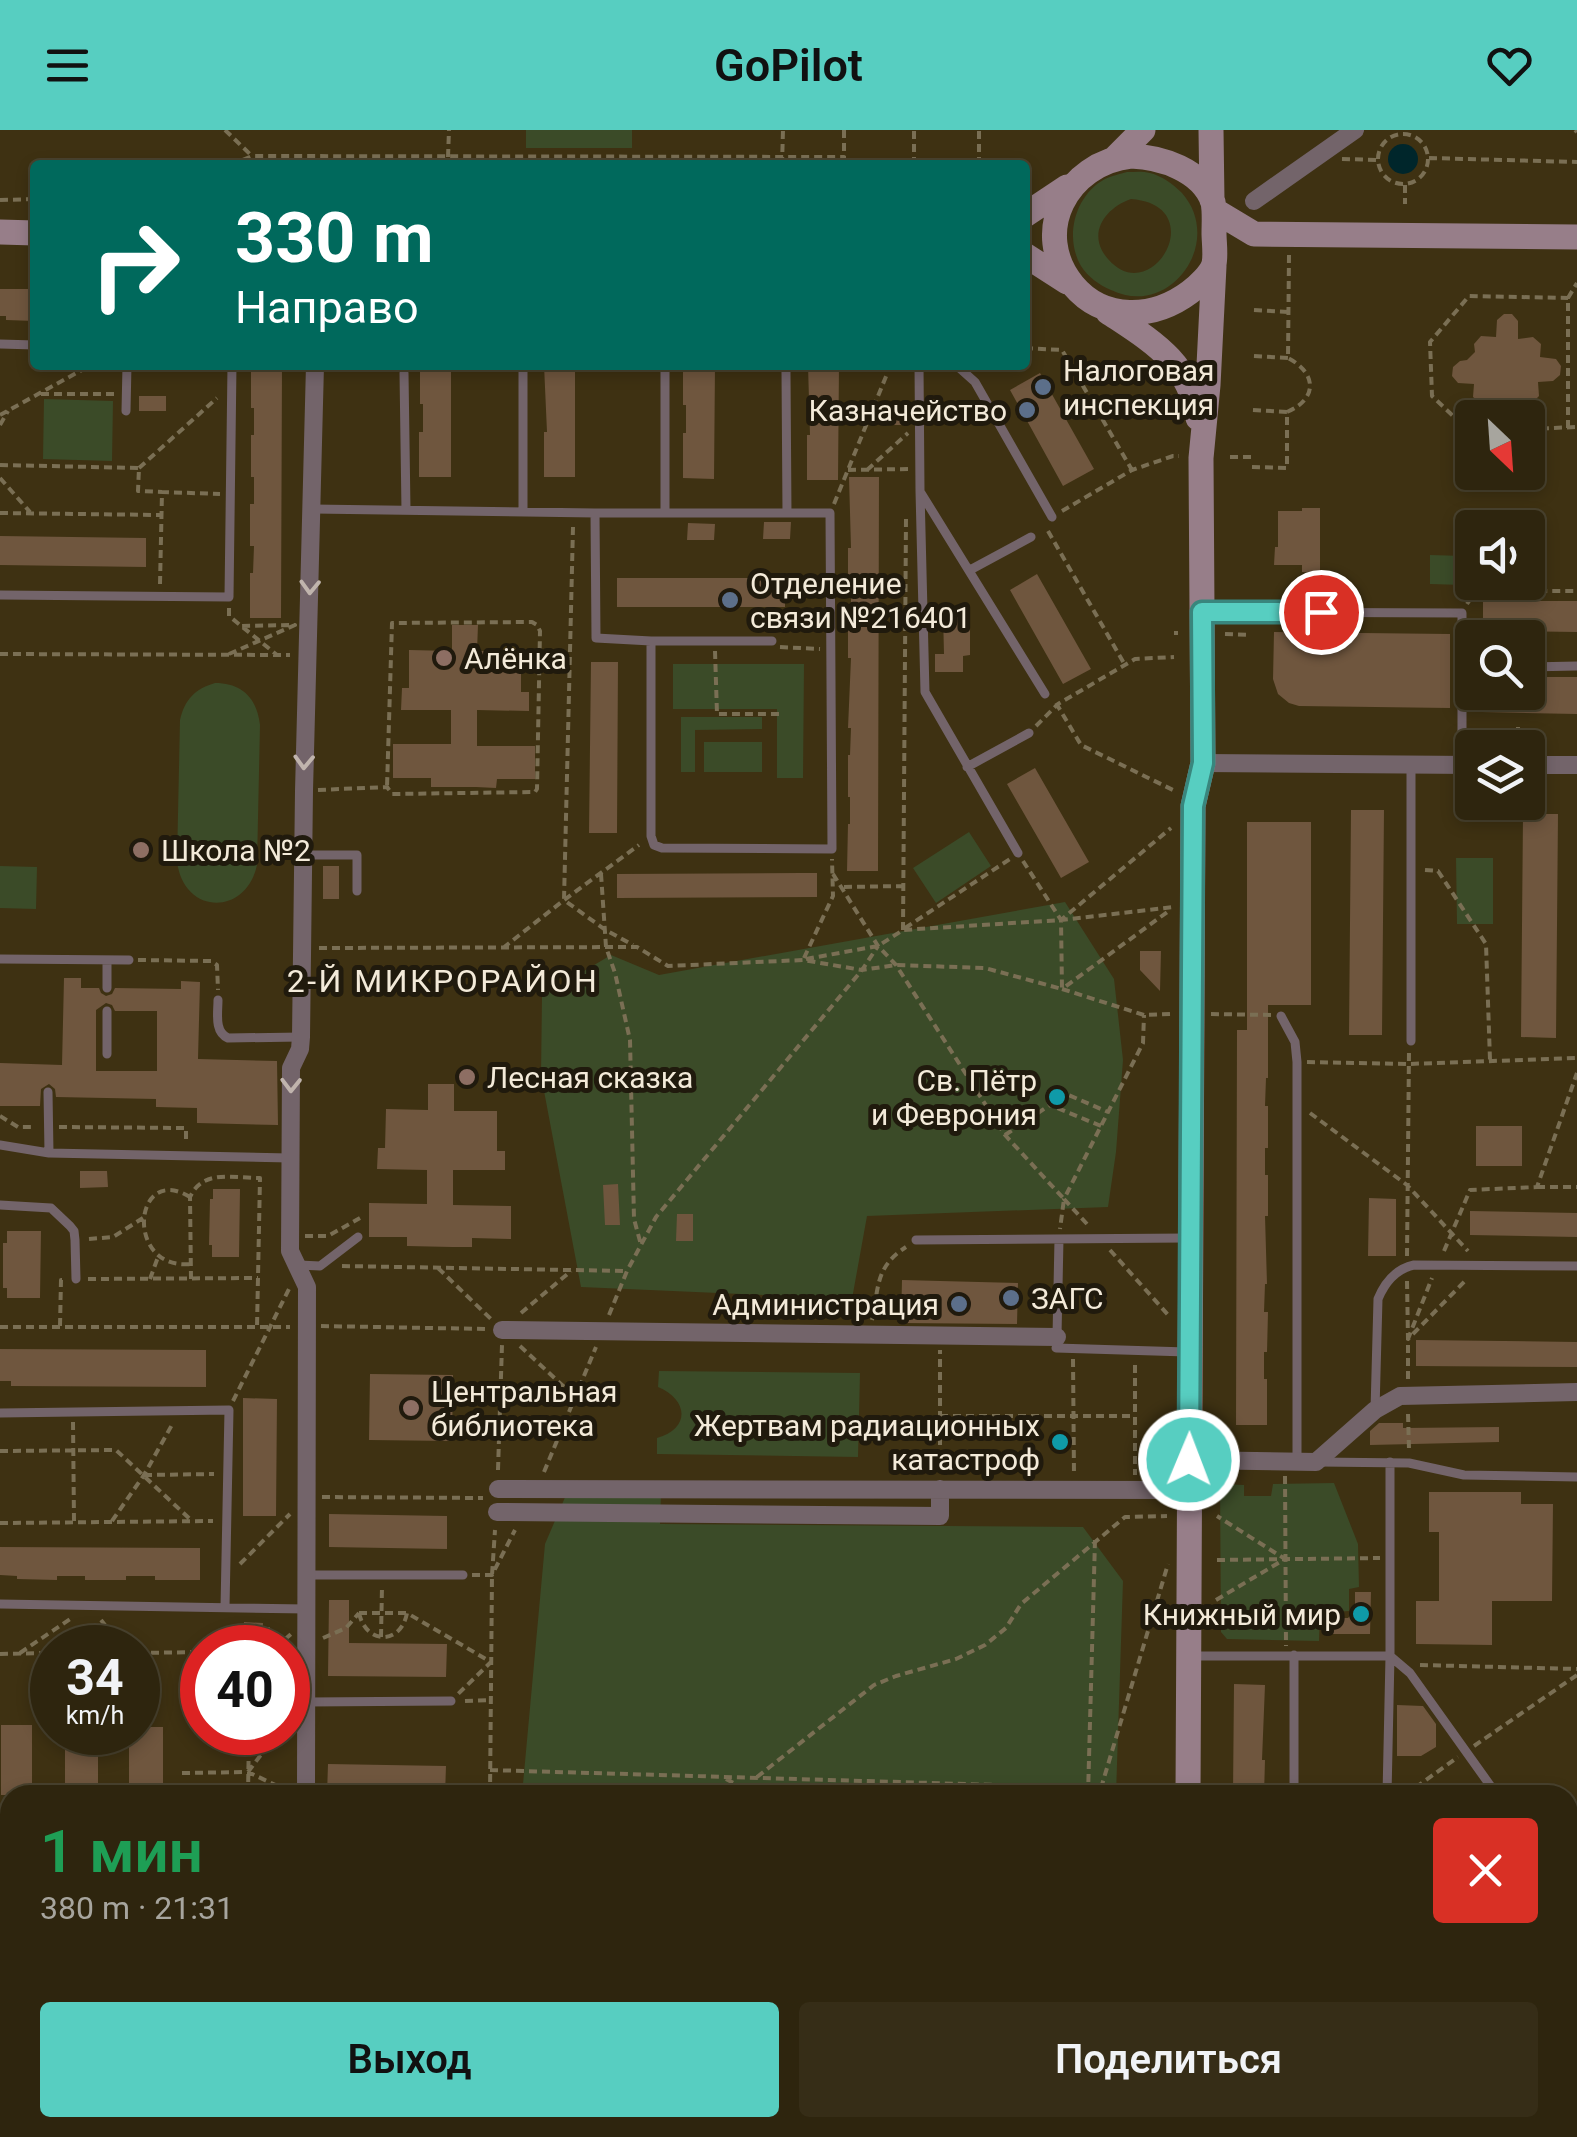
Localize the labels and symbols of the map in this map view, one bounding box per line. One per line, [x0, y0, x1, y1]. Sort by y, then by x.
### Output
place label: Налоговая инспекция [1063, 353, 1215, 422]
marker: Налоговая инспекция [1032, 376, 1054, 398]
place label: Казначейство [809, 393, 1007, 428]
marker: Казначейство [1016, 399, 1038, 421]
north arrow [1455, 400, 1545, 490]
place label: Отделение связи №216401 [750, 566, 971, 635]
pin [1279, 570, 1364, 655]
one-way arrow [300, 579, 321, 595]
marker: Отделение связи №216401 [719, 589, 741, 611]
place label: Алёнка [464, 641, 567, 676]
marker: Алёнка [433, 647, 455, 669]
one-way arrow [294, 755, 315, 771]
place label: Школа №2 [161, 833, 311, 868]
marker: Школа №2 [130, 839, 152, 861]
district label: 2-Й МИКРОРАЙОН [287, 962, 599, 1000]
place label: Лесная сказка [487, 1060, 693, 1095]
place label: Св. Пётр и Феврония [871, 1063, 1037, 1132]
marker: Лесная сказка [456, 1066, 478, 1088]
one-way arrow [281, 1078, 302, 1094]
marker: Св. Пётр и Феврония [1046, 1086, 1068, 1108]
place label: ЗАГС [1031, 1281, 1104, 1316]
place label: Администрация [712, 1287, 939, 1322]
marker: ЗАГС [1000, 1287, 1022, 1309]
marker: Администрация [948, 1293, 970, 1315]
place label: Центральная библиотека [431, 1374, 617, 1443]
marker: Центральная библиотека [400, 1397, 422, 1419]
place label: Жертвам радиационных катастроф [694, 1408, 1040, 1477]
position arrow [1137, 1408, 1241, 1512]
marker: Жертвам радиационных катастроф [1049, 1431, 1071, 1453]
place label: Книжный мир [1143, 1597, 1341, 1632]
marker: Книжный мир [1350, 1603, 1372, 1625]
speed limit sign: 40 [180, 1625, 310, 1755]

